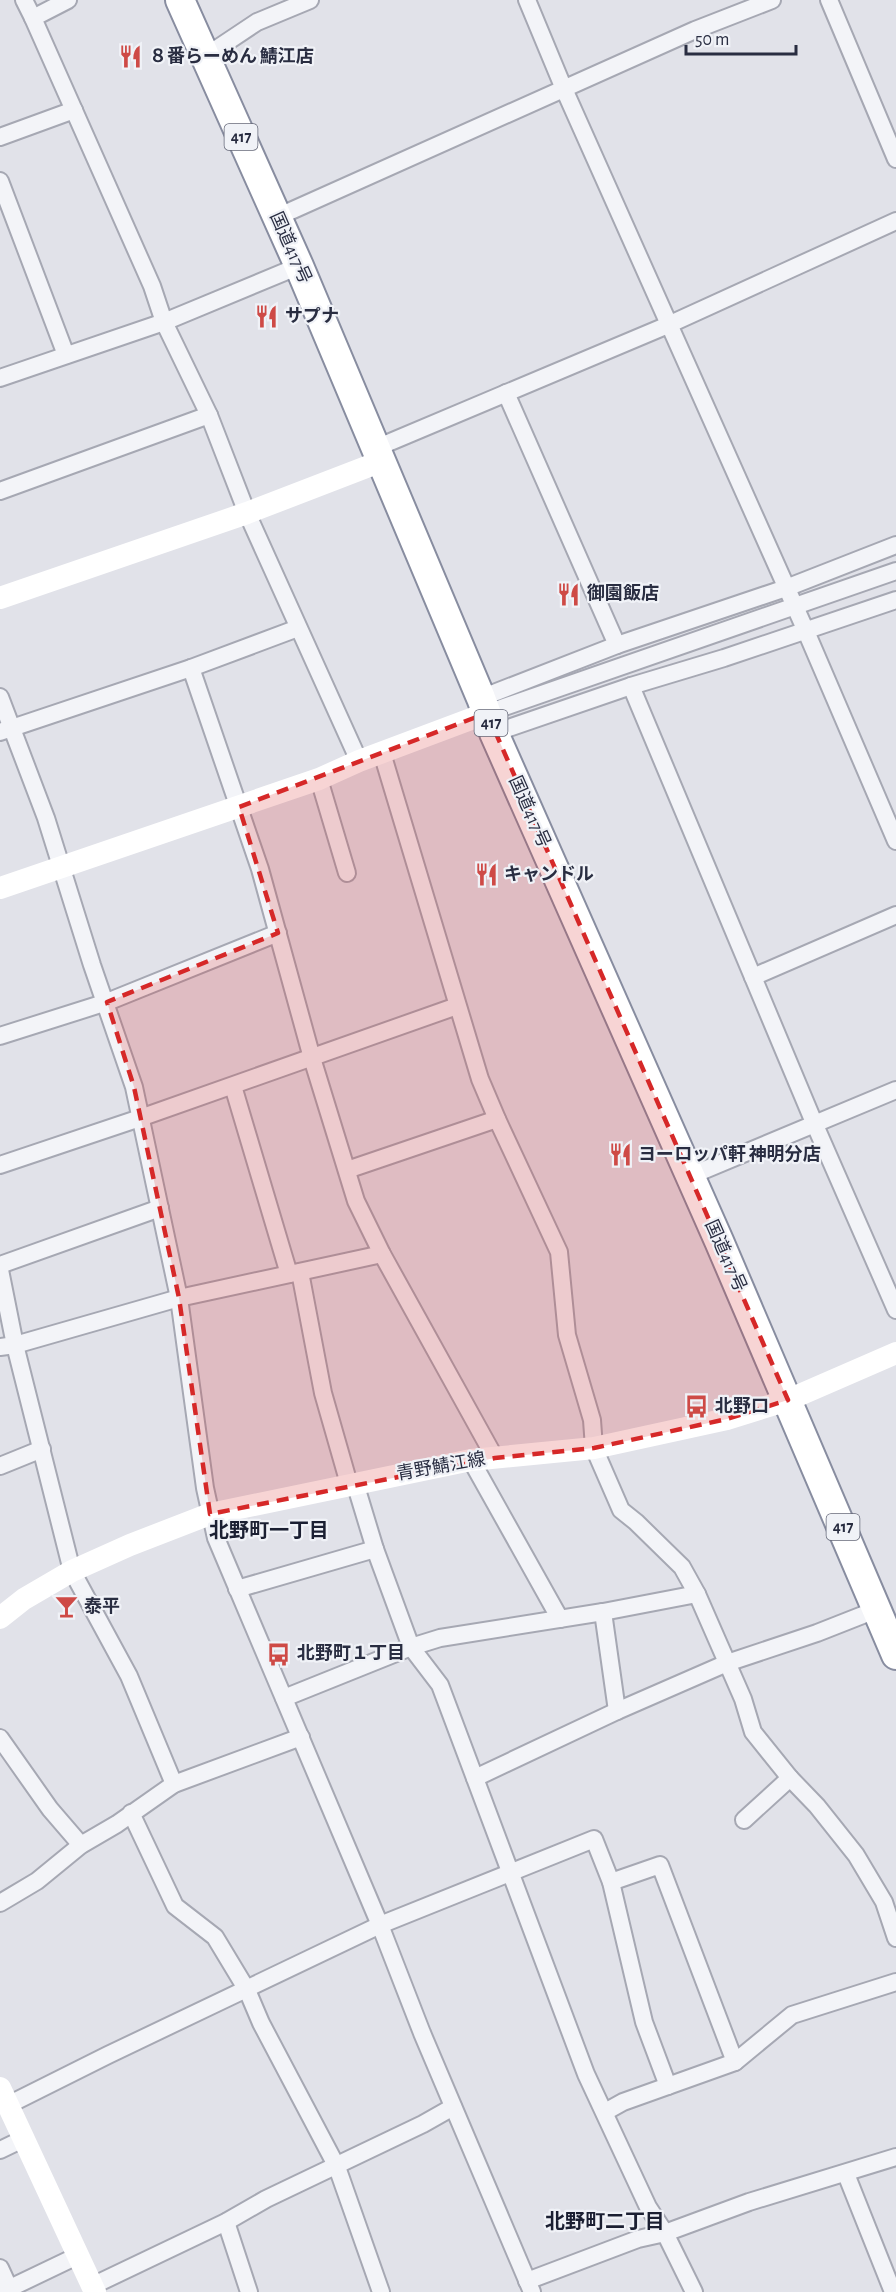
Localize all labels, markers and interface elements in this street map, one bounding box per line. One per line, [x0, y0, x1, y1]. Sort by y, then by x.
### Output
scale bar [686, 18, 796, 56]
text: 50 m [695, 31, 729, 49]
restaurant icon: ８番らーめん 鯖江店 [118, 44, 144, 70]
place label: ８番らーめん 鯖江店 [149, 46, 314, 66]
road number: 417 [224, 124, 258, 150]
street label: 国道417号 [266, 209, 316, 287]
restaurant icon: サプナ [254, 304, 280, 330]
place label: サプナ [285, 307, 339, 326]
restaurant icon: 御園飯店 [556, 581, 582, 607]
place label: 御園飯店 [586, 583, 659, 603]
road number: 417 [474, 710, 508, 736]
street label: 国道417号 [505, 773, 555, 851]
restaurant icon: キャンドル [473, 862, 499, 888]
place label: キャンドル [504, 865, 594, 884]
restaurant icon: ヨーロッパ軒 神明分店 [607, 1142, 633, 1168]
place label: ヨーロッパ軒 神明分店 [638, 1144, 821, 1164]
street label: 国道417号 [701, 1217, 751, 1295]
bus stop icon: 北野口 [684, 1394, 710, 1420]
place label: 北野口 [715, 1396, 769, 1416]
street label: 青野鯖江線 [395, 1448, 487, 1484]
road number: 417 [826, 1514, 860, 1540]
district label: 北野町一丁目 [209, 1520, 329, 1541]
bar icon: 泰平 [53, 1594, 79, 1620]
place label: 泰平 [84, 1596, 120, 1616]
bus stop icon: 北野町１丁目 [266, 1641, 292, 1667]
place label: 北野町１丁目 [297, 1643, 405, 1663]
district label: 北野町二丁目 [545, 2211, 665, 2232]

